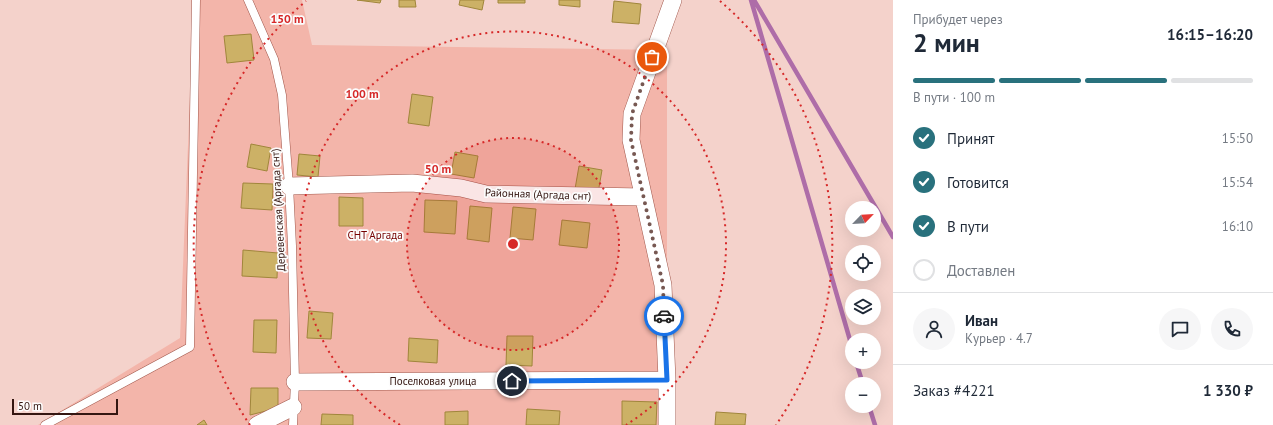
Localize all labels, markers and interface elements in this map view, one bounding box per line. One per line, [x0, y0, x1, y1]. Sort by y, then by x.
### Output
text: 150 m [270, 11, 304, 26]
text: Прибудет через [913, 11, 1003, 28]
text: 16:15–16:20 [1167, 25, 1253, 44]
text: 2 мин [913, 26, 980, 59]
pin [635, 40, 669, 74]
icon: bag [641, 46, 663, 68]
text: 100 m [345, 86, 379, 101]
text: В пути · 100 m [913, 89, 995, 106]
icon: check [913, 127, 935, 149]
text: Принят [947, 129, 994, 148]
text: 15:50 [1222, 130, 1253, 147]
street label: Деревенская (Аргада снт) [268, 148, 288, 272]
text: 50 m [425, 161, 451, 176]
icon: check [913, 171, 935, 193]
text: Готовится [947, 173, 1009, 192]
text: 15:54 [1222, 174, 1253, 191]
street label: Районная (Аргада снт) [485, 185, 591, 203]
north arrow [845, 201, 881, 237]
map controls [845, 201, 881, 413]
icon: check [913, 215, 935, 237]
text: В пути [947, 217, 989, 236]
text: 16:10 [1222, 218, 1253, 235]
park label: СНТ Аргада [347, 228, 403, 242]
centre of rings [506, 237, 520, 251]
button: locate [845, 245, 881, 281]
text: Доставлен [947, 261, 1015, 280]
button: layers [845, 289, 881, 325]
courier [644, 296, 684, 336]
icon: car [653, 305, 675, 327]
button: person [913, 308, 955, 350]
button: chat [1159, 308, 1201, 350]
button: phone [1211, 308, 1253, 350]
text: Иван [965, 311, 998, 330]
text: Курьер · 4.7 [965, 330, 1033, 347]
button: + [845, 333, 881, 369]
pin [495, 364, 529, 398]
icon: home [501, 370, 523, 392]
street label: Поселковая улица [390, 374, 476, 388]
button: − [845, 377, 881, 413]
text: Заказ #4221 [913, 381, 995, 400]
text: 1 330 ₽ [1203, 381, 1253, 400]
scale bar [12, 397, 118, 416]
text: 50 m [18, 399, 42, 413]

